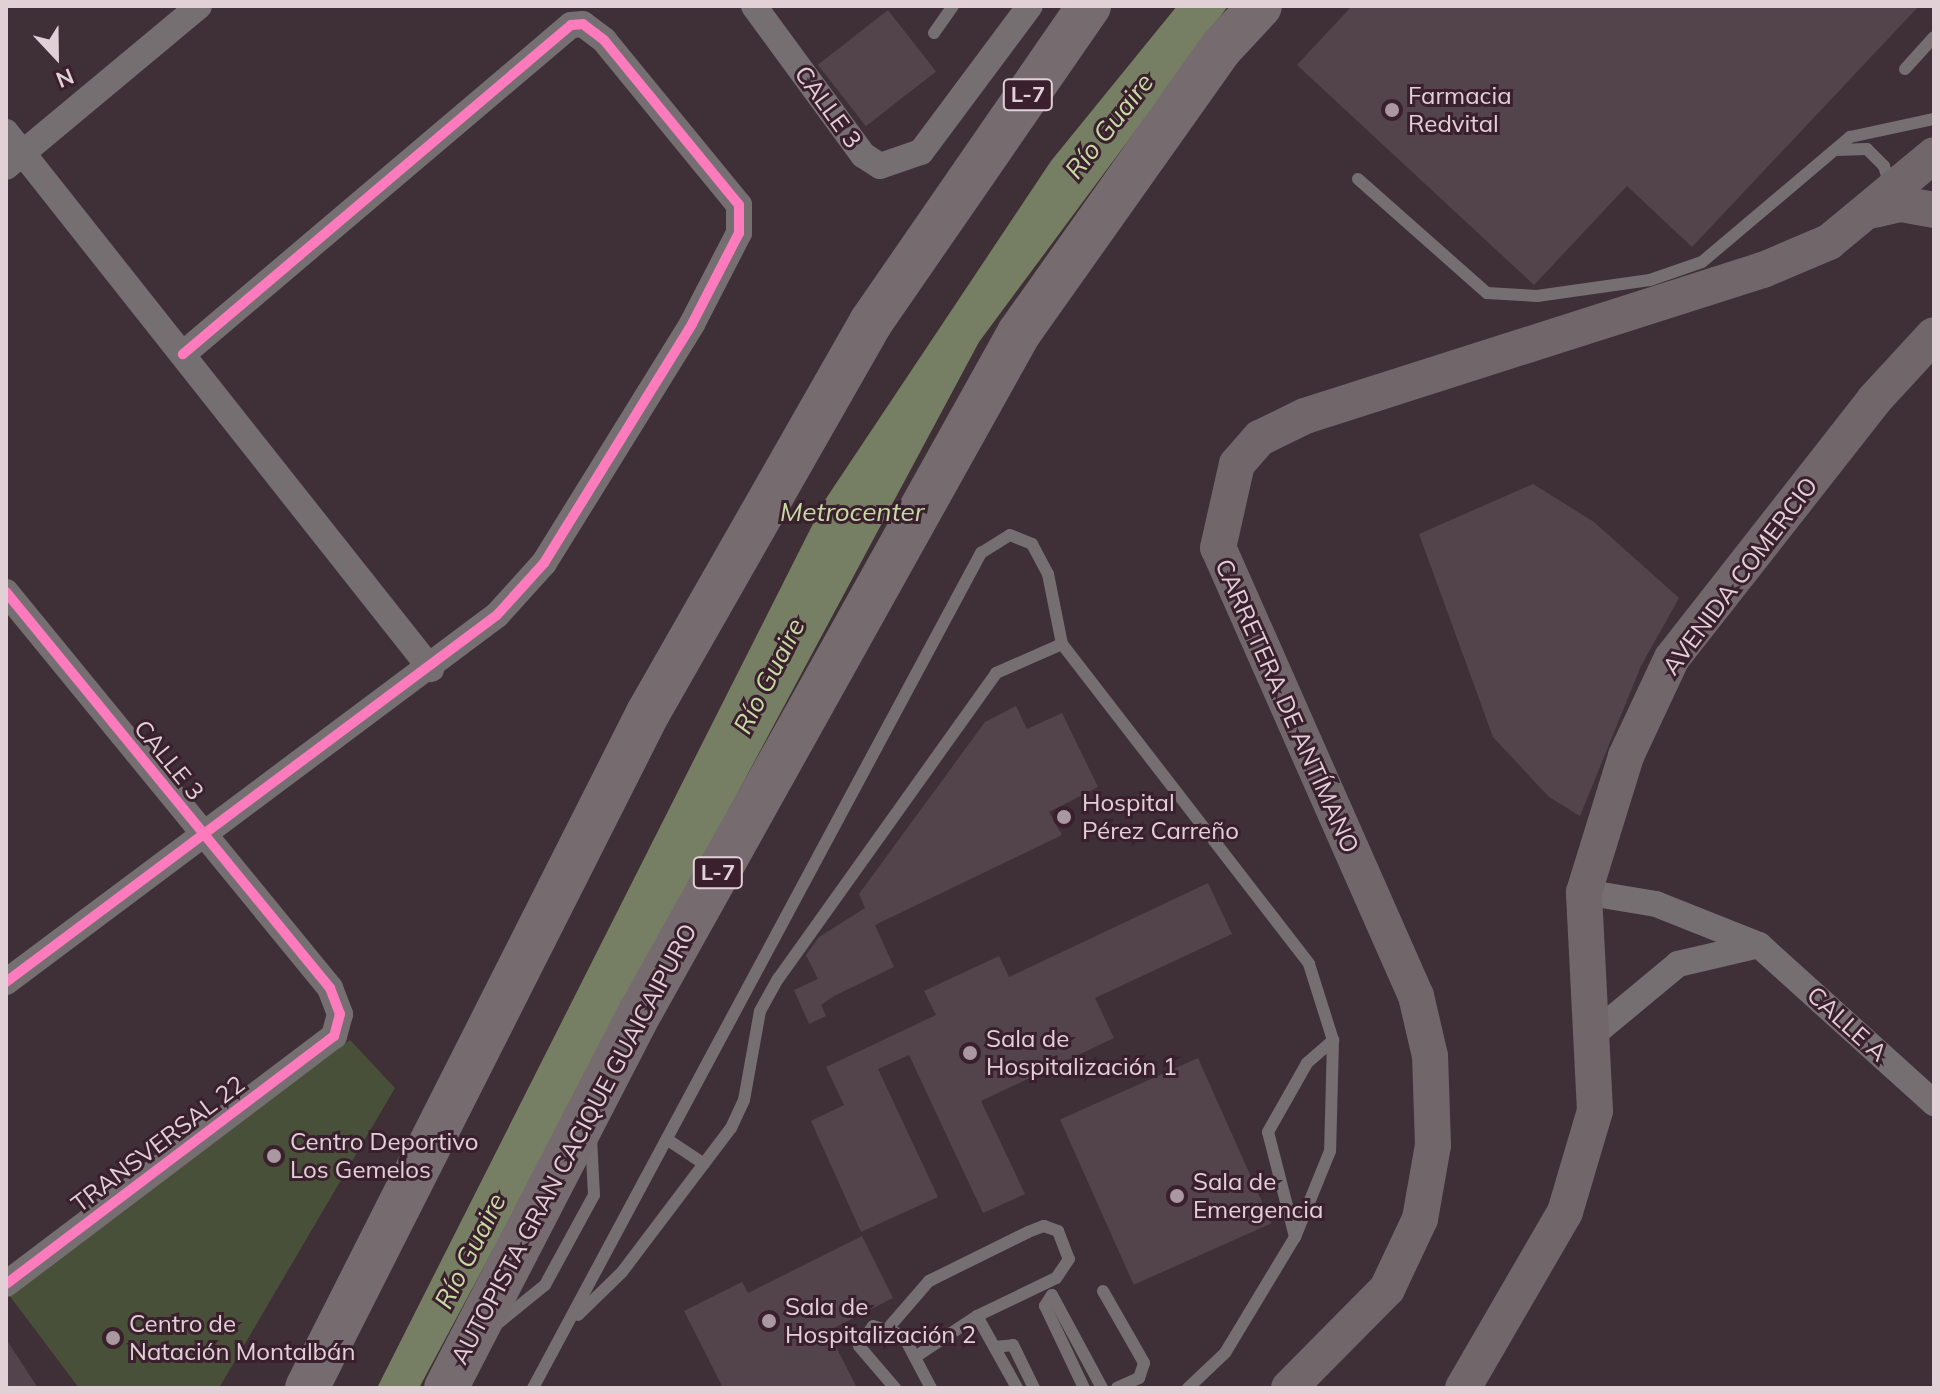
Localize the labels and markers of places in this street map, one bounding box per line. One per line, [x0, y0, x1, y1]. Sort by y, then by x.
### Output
place label: Farmacia Redvital [1408, 82, 1512, 138]
marker: Farmacia Redvital [1383, 101, 1401, 119]
place label: Hospital Pérez Carreño [1082, 789, 1239, 845]
marker: Hospital Pérez Carreño [1053, 806, 1075, 828]
place label: Sala de Hospitalización 1 [986, 1025, 1177, 1081]
marker: Sala de Hospitalización 1 [961, 1044, 979, 1062]
place label: Centro Deportivo Los Gemelos [290, 1128, 478, 1184]
marker: Centro Deportivo Los Gemelos [265, 1147, 283, 1165]
place label: Sala de Emergencia [1193, 1168, 1323, 1224]
marker: Sala de Emergencia [1168, 1187, 1186, 1205]
place label: Sala de Hospitalización 2 [785, 1293, 976, 1349]
place label: Centro de Natación Montalbán [129, 1310, 355, 1366]
marker: Sala de Hospitalización 2 [760, 1312, 778, 1330]
marker: Centro de Natación Montalbán [104, 1329, 122, 1347]

